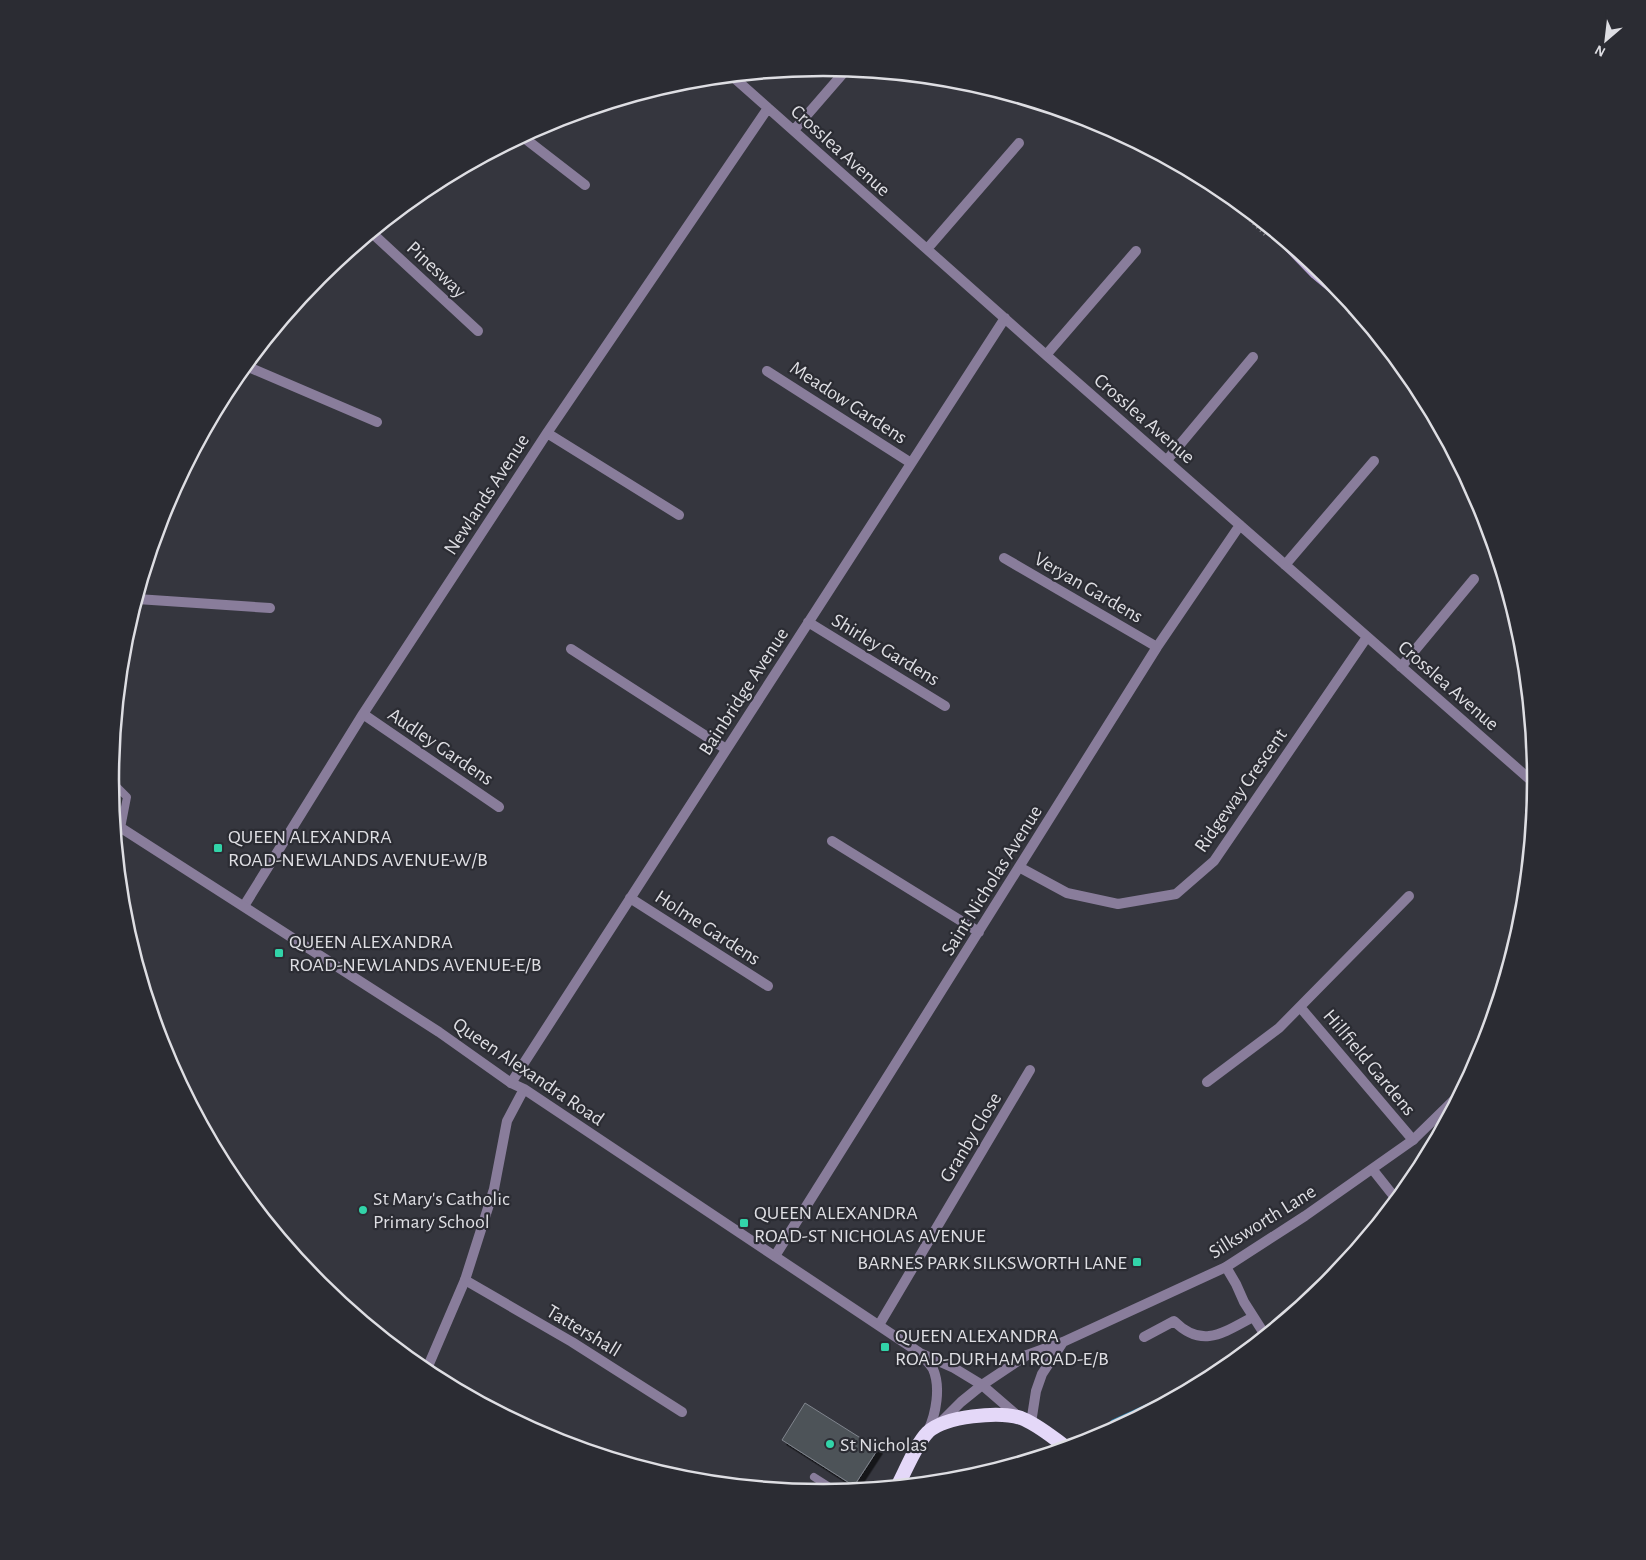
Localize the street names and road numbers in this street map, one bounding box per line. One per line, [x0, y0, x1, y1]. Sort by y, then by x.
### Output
street label: Crosslea Avenue [787, 101, 894, 200]
street label: Pinesway [403, 238, 470, 302]
street label: Meadow Gardens [786, 358, 911, 448]
street label: Crosslea Avenue [1090, 370, 1198, 468]
street label: Newlands Avenue [440, 431, 533, 559]
street label: Veryan Gardens [1031, 549, 1146, 627]
street label: Shirley Gardens [828, 610, 943, 690]
street label: Bainbridge Avenue [695, 624, 792, 759]
street label: Crosslea Avenue [1394, 637, 1502, 735]
street label: Audley Gardens [384, 704, 497, 789]
street label: Ridgeway Crescent [1191, 725, 1291, 856]
street label: Saint Nicholas Avenue [938, 802, 1046, 959]
street label: Holme Gardens [651, 886, 764, 969]
street label: Hillfield Gardens [1319, 1006, 1419, 1120]
street label: Queen Alexandra Road [449, 1014, 608, 1130]
street label: Granby Close [936, 1089, 1005, 1186]
street label: Silksworth Lane [1205, 1181, 1320, 1263]
street label: Tattershall [543, 1301, 624, 1361]

